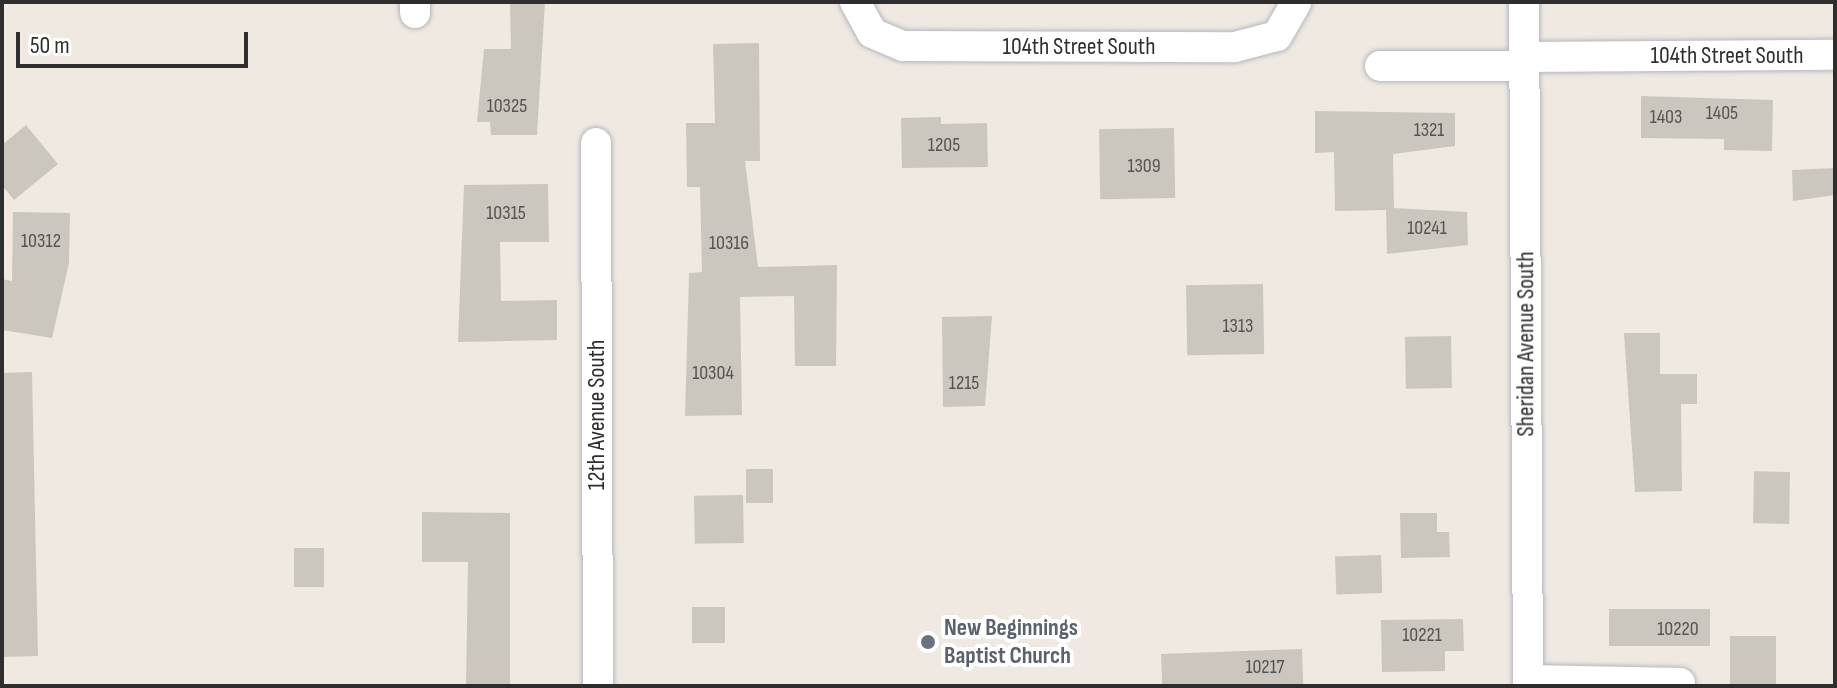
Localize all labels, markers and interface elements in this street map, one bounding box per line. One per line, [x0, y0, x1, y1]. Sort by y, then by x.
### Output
scale bar [20, 16, 252, 66]
text: 50 m [30, 31, 70, 60]
street label: 104th Street South [1003, 33, 1155, 61]
street label: 104th Street South [1651, 42, 1803, 70]
house number: 10325 [487, 94, 527, 118]
house number: 1405 [1706, 101, 1738, 125]
house number: 1403 [1650, 105, 1682, 129]
house number: 1321 [1414, 118, 1444, 142]
house number: 1205 [928, 133, 960, 157]
house number: 1309 [1127, 154, 1161, 178]
house number: 10315 [486, 201, 526, 225]
house number: 10241 [1407, 216, 1447, 240]
house number: 10312 [21, 229, 61, 253]
house number: 10316 [709, 231, 749, 255]
street label: Sheridan Avenue South [1512, 251, 1540, 437]
house number: 1313 [1223, 314, 1253, 338]
street label: 12th Avenue South [583, 340, 611, 490]
house number: 10304 [692, 361, 734, 385]
house number: 1215 [949, 371, 979, 395]
place label: New Beginnings Baptist Church [944, 614, 1078, 670]
house number: 10220 [1657, 617, 1699, 641]
house number: 10221 [1402, 623, 1442, 647]
marker: New Beginnings Baptist Church [919, 633, 937, 651]
house number: 10217 [1245, 655, 1285, 679]

